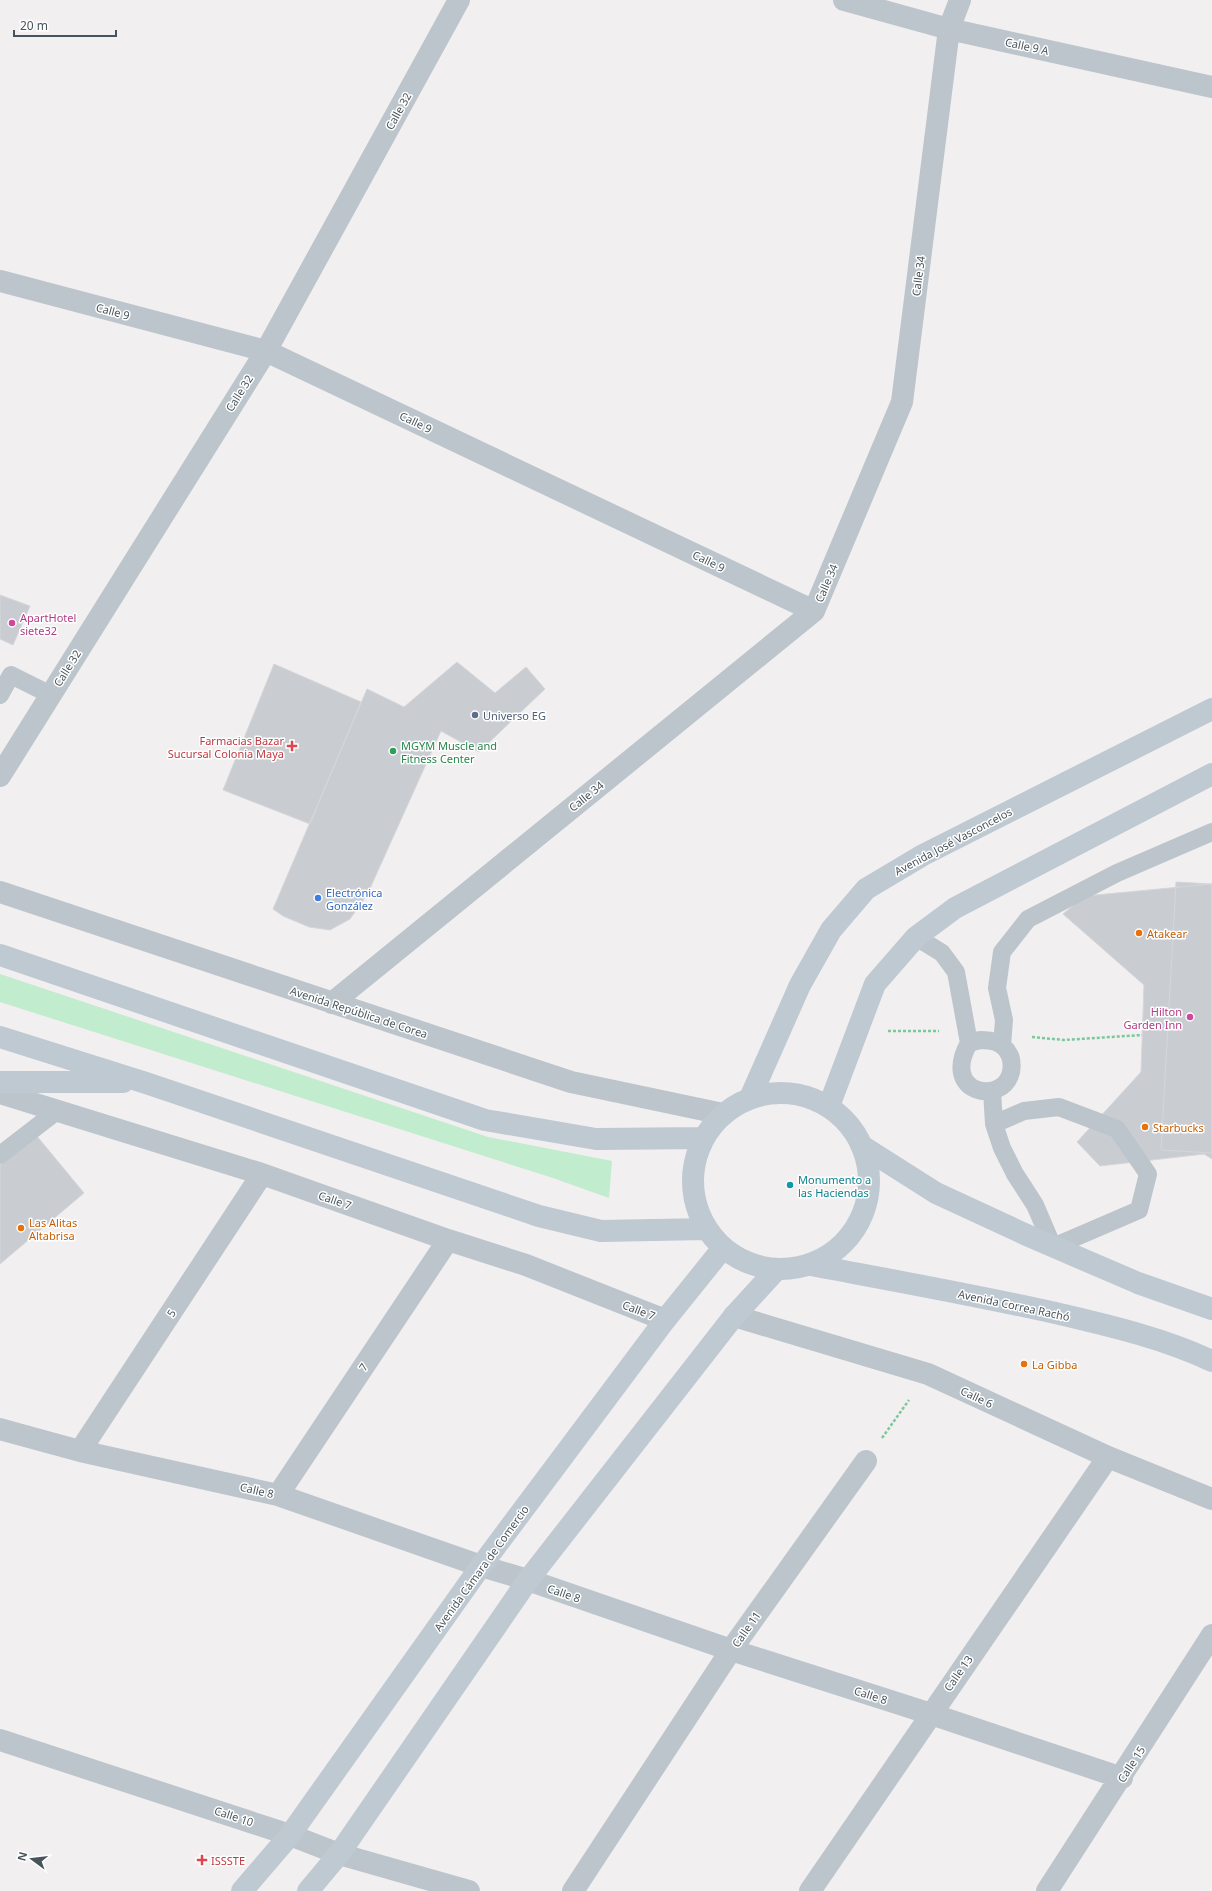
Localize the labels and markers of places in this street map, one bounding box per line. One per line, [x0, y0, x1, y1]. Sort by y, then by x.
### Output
place label: ApartHotel siete32 [20, 610, 76, 638]
marker: ApartHotel siete32 [7, 618, 17, 628]
place label: Universo EG [483, 708, 546, 723]
marker: Universo EG [470, 710, 480, 720]
place label: Farmacias Bazar Sucursal Colonia Maya [168, 733, 284, 761]
place label: MGYM Muscle and Fitness Center [401, 738, 497, 766]
marker: Farmacias Bazar Sucursal Colonia Maya [287, 741, 297, 751]
marker: MGYM Muscle and Fitness Center [388, 746, 398, 756]
place label: Electrónica González [326, 885, 382, 913]
marker: Electrónica González [313, 893, 323, 903]
place label: Atakear [1147, 926, 1187, 941]
marker: Atakear [1134, 928, 1144, 938]
place label: Hilton Garden Inn [1124, 1004, 1182, 1032]
marker: Hilton Garden Inn [1185, 1012, 1195, 1022]
place label: Starbucks [1153, 1120, 1204, 1135]
marker: Starbucks [1140, 1122, 1150, 1132]
place label: Monumento a las Haciendas [798, 1172, 871, 1200]
marker: Monumento a las Haciendas [785, 1180, 795, 1190]
place label: Las Alitas Altabrisa [29, 1215, 77, 1243]
marker: Las Alitas Altabrisa [16, 1223, 26, 1233]
place label: La Gibba [1032, 1357, 1077, 1372]
marker: La Gibba [1019, 1359, 1029, 1369]
place label: ISSSTE [211, 1853, 245, 1868]
marker: ISSSTE [196, 1854, 208, 1866]

